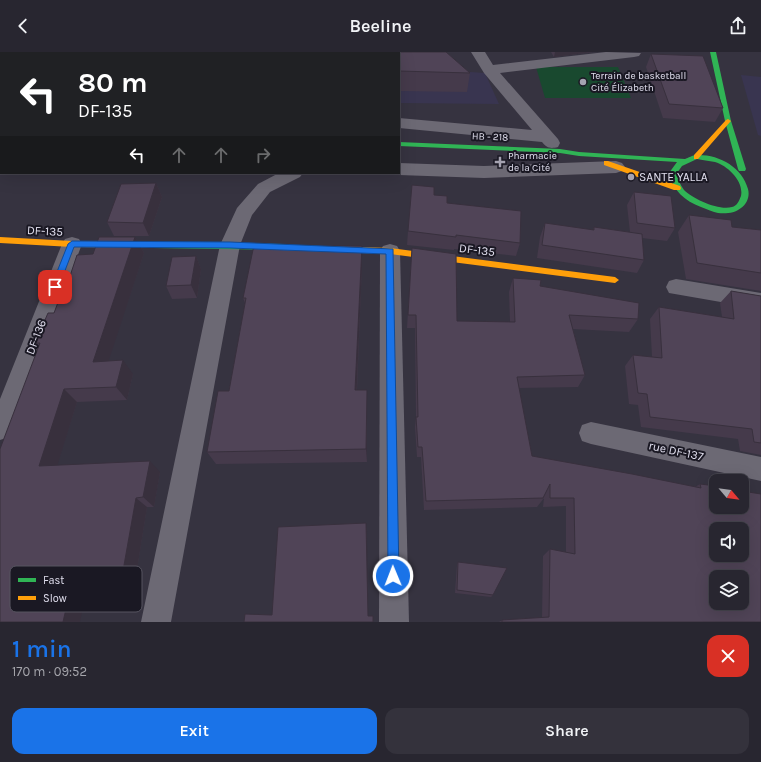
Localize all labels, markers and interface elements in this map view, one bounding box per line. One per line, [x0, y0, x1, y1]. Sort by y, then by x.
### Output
icon: back [12, 15, 34, 37]
text: Beeline [349, 15, 412, 37]
icon: share [727, 15, 749, 37]
text: 80 m [78, 66, 147, 99]
icon: left [12, 68, 64, 120]
place label: Terrain de basketball Cité Élizabeth [591, 70, 686, 94]
marker: Terrain de basketball Cité Élizabeth [578, 77, 588, 87]
text: DF-135 [78, 100, 132, 122]
street label: HB - 218 [472, 130, 508, 144]
icon: left [126, 144, 148, 166]
icon: ahead [168, 144, 190, 166]
icon: ahead [210, 144, 232, 166]
icon: right [252, 144, 274, 166]
place label: Pharmacie de la Cité [508, 150, 557, 174]
marker: Pharmacie de la Cité [495, 157, 505, 167]
place label: SANTE YALLA [639, 170, 708, 184]
marker: SANTE YALLA [626, 172, 636, 182]
street label: DF-135 [27, 223, 64, 239]
street label: DF-135 [458, 241, 496, 259]
pin [38, 270, 72, 304]
icon: arrive [44, 276, 66, 298]
street label: DF-136 [23, 317, 49, 356]
street label: rue DF-137 [647, 438, 705, 464]
north arrow [709, 474, 749, 514]
map controls [709, 474, 749, 610]
button: sound [709, 522, 749, 562]
position arrow [372, 555, 414, 597]
legend [10, 566, 142, 612]
button: layers [709, 570, 749, 610]
text: Fast [43, 574, 64, 587]
text: Slow [43, 592, 67, 605]
text: 1 min [12, 635, 72, 663]
button: close [707, 635, 749, 677]
text: 170 m · 09:52 [12, 664, 87, 679]
button: Exit [12, 708, 377, 754]
button: Share [385, 708, 749, 754]

